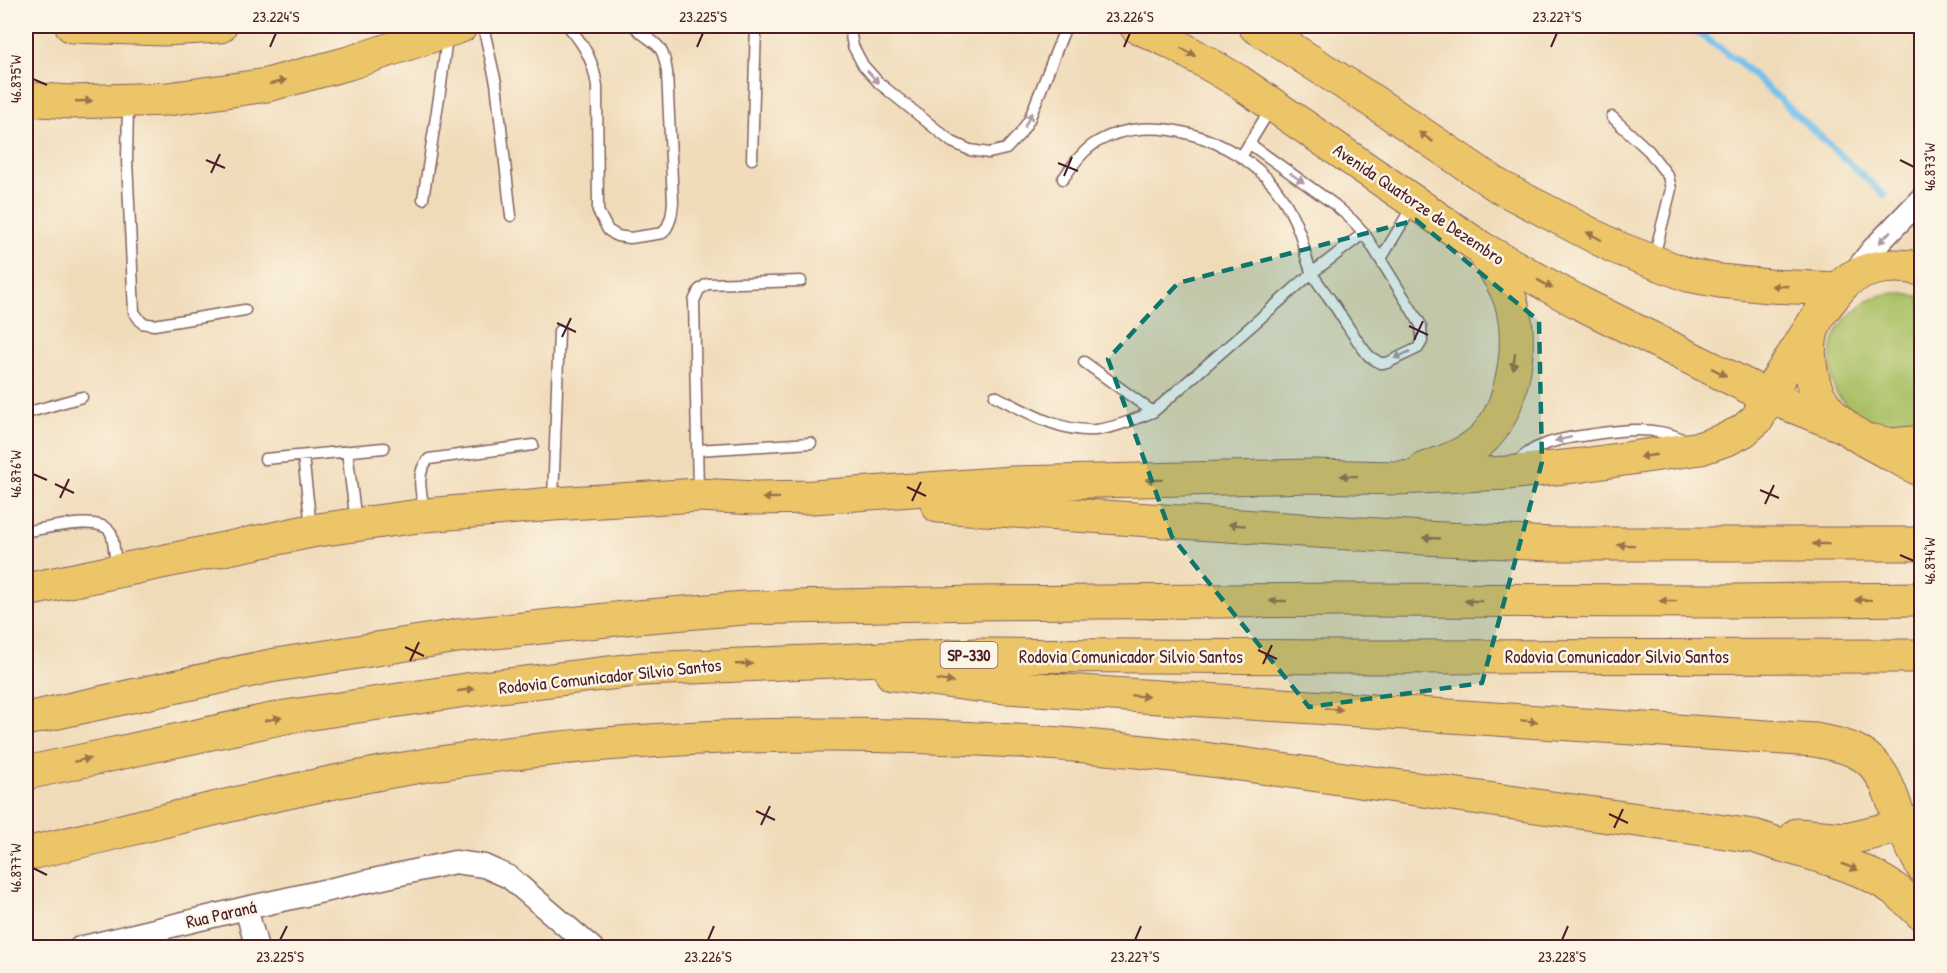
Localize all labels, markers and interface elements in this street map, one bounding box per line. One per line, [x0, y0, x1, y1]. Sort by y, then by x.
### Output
text: 23.224°S [253, 6, 300, 27]
text: 23.225°S [679, 6, 727, 27]
text: 23.226°S [1106, 6, 1154, 27]
text: 23.227°S [1533, 6, 1582, 27]
one-way arrow [1180, 47, 1197, 57]
text: 46.875°W [5, 54, 26, 103]
one-way arrow [866, 69, 879, 84]
one-way arrow [268, 77, 287, 87]
one-way arrow [74, 97, 93, 106]
one-way arrow [1023, 111, 1033, 128]
one-way arrow [1418, 132, 1434, 143]
street label: Avenida Quatorze de Dezembro [1328, 137, 1510, 271]
text: 46.873°W [1919, 142, 1940, 191]
one-way arrow [1289, 172, 1305, 184]
one-way arrow [1878, 229, 1892, 243]
one-way arrow [1585, 231, 1602, 241]
one-way arrow [1537, 279, 1554, 289]
one-way arrow [1770, 282, 1789, 291]
one-way arrow [1394, 351, 1411, 360]
one-way arrow [1510, 351, 1519, 370]
one-way arrow [1710, 367, 1727, 377]
one-way arrow [1554, 435, 1572, 445]
text: 46.876°W [5, 450, 26, 498]
one-way arrow [1639, 451, 1658, 460]
one-way arrow [1340, 472, 1359, 481]
one-way arrow [1145, 475, 1164, 484]
one-way arrow [761, 493, 780, 503]
one-way arrow [1227, 521, 1246, 530]
one-way arrow [1422, 534, 1441, 543]
text: 46.874°W [1919, 537, 1940, 585]
one-way arrow [1812, 539, 1831, 549]
one-way arrow [1617, 540, 1636, 550]
one-way arrow [1854, 595, 1873, 605]
one-way arrow [1269, 596, 1288, 606]
one-way arrow [1464, 596, 1483, 606]
one-way arrow [1659, 596, 1678, 606]
road number: SP-330 [940, 642, 998, 668]
street label: Rodovia Comunicador Silvio Santos [1019, 644, 1243, 669]
street label: Rodovia Comunicador Silvio Santos [1505, 644, 1729, 669]
street label: Rodovia Comunicador Silvio Santos [497, 652, 723, 700]
one-way arrow [734, 659, 753, 668]
one-way arrow [936, 677, 955, 686]
one-way arrow [457, 686, 476, 695]
one-way arrow [1130, 692, 1149, 701]
one-way arrow [1325, 704, 1344, 713]
one-way arrow [264, 714, 283, 723]
one-way arrow [1519, 717, 1538, 726]
one-way arrow [73, 754, 92, 764]
text: 46.877°W [5, 843, 26, 892]
one-way arrow [1841, 863, 1859, 872]
street label: Rua Paraná [183, 894, 259, 934]
text: 23.225°S [256, 946, 304, 967]
text: 23.226°S [684, 946, 732, 967]
text: 23.227°S [1111, 946, 1160, 967]
text: 23.228°S [1538, 946, 1586, 967]

